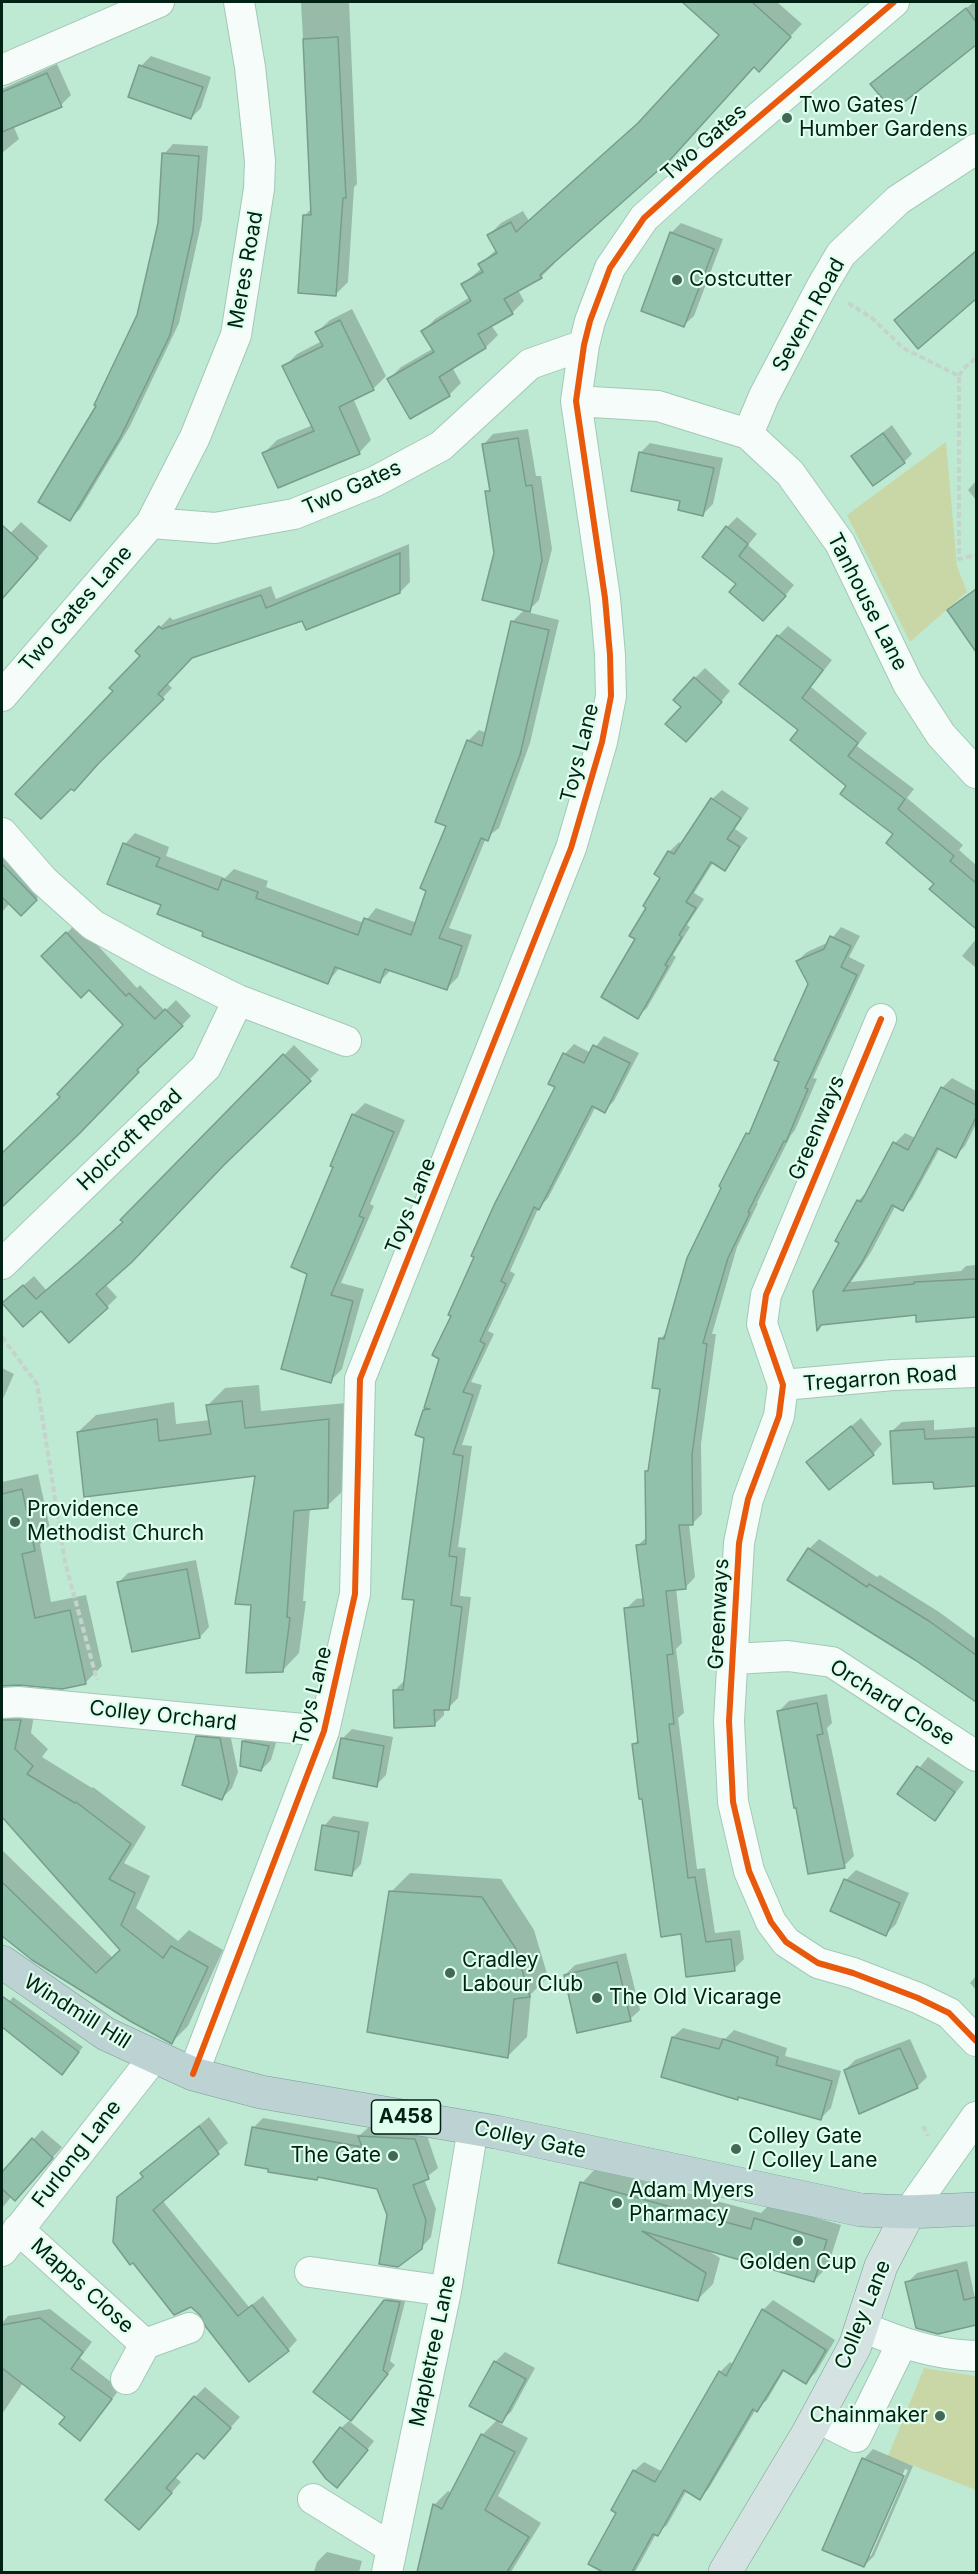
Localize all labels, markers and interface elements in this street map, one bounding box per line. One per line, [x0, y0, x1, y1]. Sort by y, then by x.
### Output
place label: Two Gates / Humber Gardens [799, 93, 968, 143]
street label: Two Gates [656, 99, 752, 187]
marker: Two Gates / Humber Gardens [780, 111, 794, 125]
street label: Meres Road [223, 209, 269, 331]
street label: Severn Road [767, 254, 851, 376]
place label: Costcutter [689, 267, 792, 293]
marker: Costcutter [670, 273, 684, 287]
street label: Two Gates [299, 455, 405, 521]
street label: Tanhouse Lane [821, 529, 913, 675]
street label: Two Gates Lane [14, 541, 138, 677]
street label: Toys Lane [556, 701, 604, 805]
street label: Greenways [784, 1072, 850, 1184]
street label: Holcroft Road [72, 1084, 188, 1196]
street label: Toys Lane [380, 1154, 442, 1258]
street label: Tregarron Road [802, 1361, 958, 1397]
place label: Providence Methodist Church [27, 1497, 204, 1547]
marker: Providence Methodist Church [8, 1515, 22, 1529]
street label: Greenways [703, 1558, 735, 1670]
street label: Toys Lane [289, 1644, 337, 1748]
street label: Orchard Close [825, 1655, 959, 1751]
street label: Colley Orchard [88, 1696, 238, 1736]
place label: Cradley Labour Club [462, 1948, 583, 1998]
marker: Cradley Labour Club [443, 1966, 457, 1980]
street label: Windmill Hill [19, 1969, 135, 2055]
place label: The Old Vicarage [609, 1985, 781, 2011]
marker: The Old Vicarage [590, 1991, 604, 2005]
street label: Furlong Lane [27, 2095, 127, 2213]
road number: A458 [372, 2100, 440, 2134]
street label: Colley Gate [472, 2116, 588, 2164]
place label: Colley Gate / Colley Lane [748, 2124, 877, 2174]
marker: Colley Gate / Colley Lane [729, 2142, 743, 2156]
place label: The Gate [291, 2143, 381, 2169]
marker: The Gate [386, 2149, 400, 2163]
place label: Adam Myers Pharmacy [629, 2178, 754, 2228]
marker: Adam Myers Pharmacy [610, 2196, 624, 2210]
street label: Mapps Close [25, 2233, 139, 2339]
marker: Golden Cup [791, 2234, 805, 2248]
place label: Golden Cup [739, 2250, 857, 2276]
street label: Colley Lane [830, 2257, 896, 2373]
street label: Mapletree Lane [405, 2273, 461, 2429]
place label: Chainmaker [810, 2403, 928, 2429]
marker: Chainmaker [933, 2409, 947, 2423]

